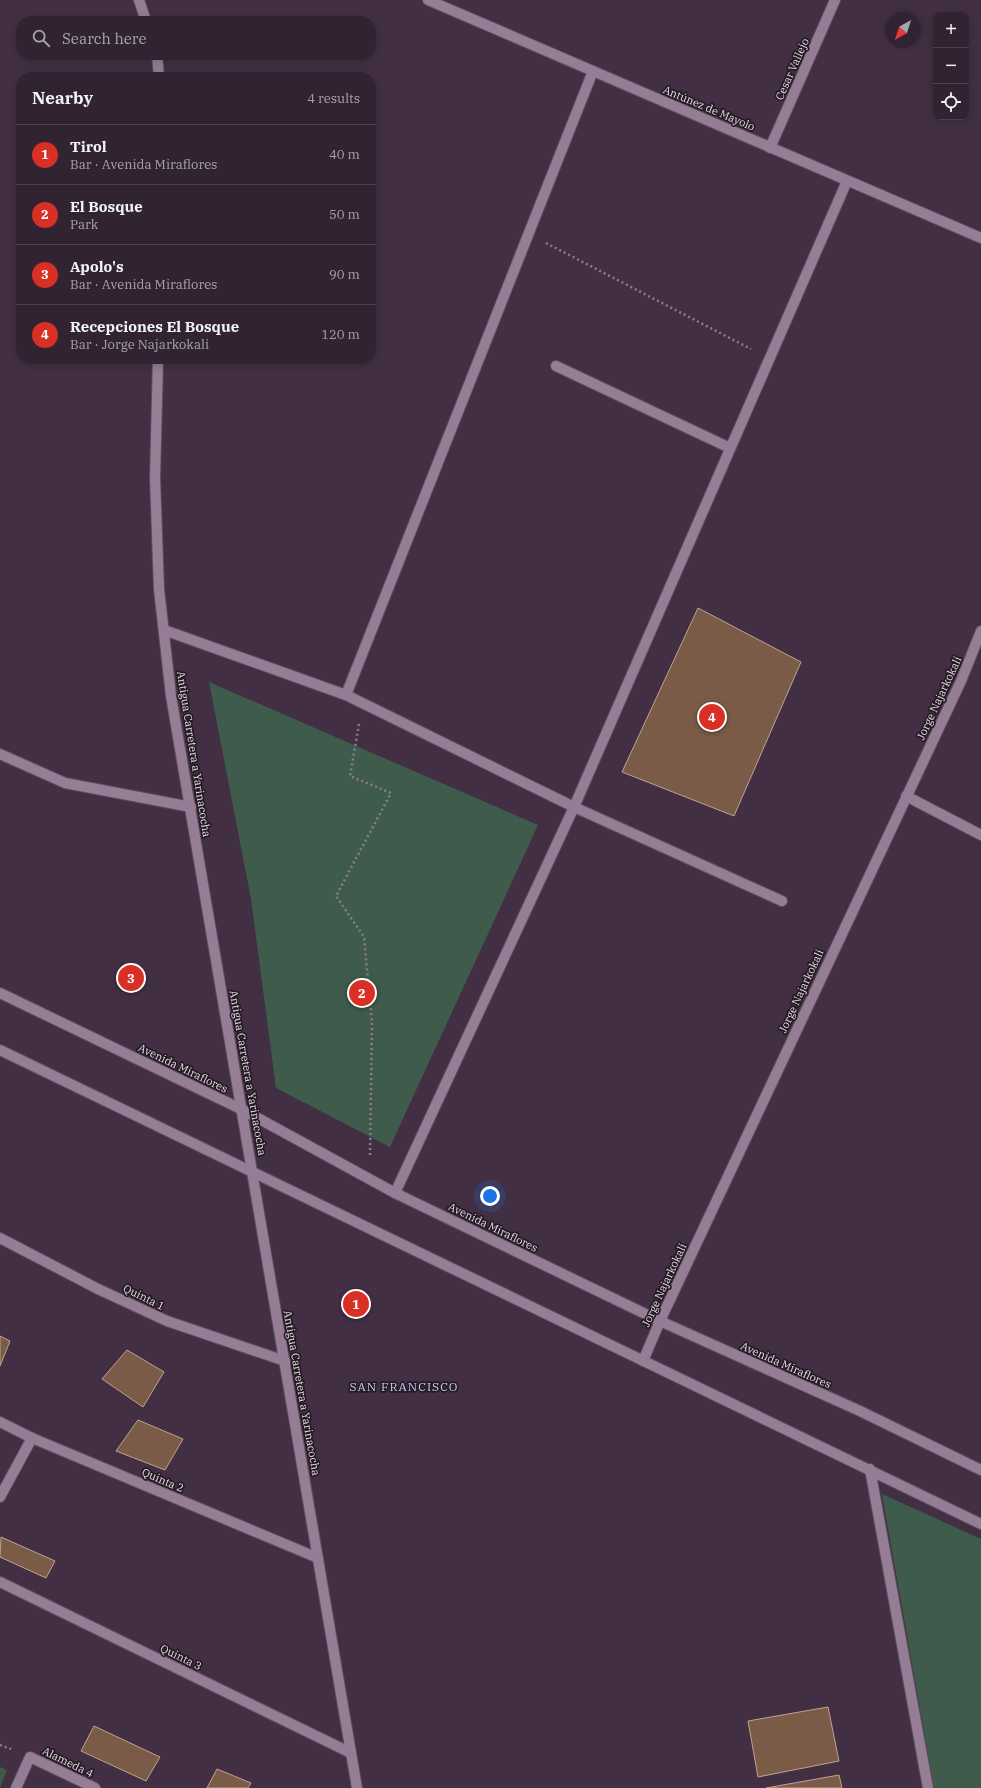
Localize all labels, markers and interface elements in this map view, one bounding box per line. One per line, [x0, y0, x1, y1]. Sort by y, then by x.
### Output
north arrow [885, 12, 921, 48]
map controls [933, 12, 969, 120]
button: + [933, 12, 969, 48]
search box [16, 16, 376, 60]
icon: search [30, 27, 52, 49]
text: Search here [62, 29, 147, 48]
street label: Cesar Vallejo [772, 36, 812, 102]
button: − [933, 48, 969, 84]
street label: Antúnez de Mayolo [661, 82, 757, 134]
button: locate [933, 84, 969, 120]
text: Nearby [32, 87, 93, 109]
text: 4 results [307, 90, 360, 107]
text: Tirol [70, 137, 107, 156]
text: 1 [41, 146, 49, 163]
text: 40 m [329, 146, 360, 163]
text: Bar · Avenida Miraflores [70, 156, 217, 173]
text: El Bosque [70, 197, 143, 216]
text: 2 [41, 206, 49, 223]
text: 50 m [329, 206, 360, 223]
text: Park [70, 216, 98, 233]
text: Apolo's [70, 257, 124, 276]
text: 3 [41, 266, 49, 283]
text: 90 m [329, 266, 360, 283]
text: Bar · Avenida Miraflores [70, 276, 217, 293]
text: Recepciones El Bosque [70, 317, 239, 336]
text: 4 [41, 326, 49, 343]
text: 120 m [321, 326, 360, 343]
text: Bar · Jorge Najarkokali [70, 336, 209, 353]
street label: Jorge Najarkokali [913, 653, 965, 742]
street label: Antigua Carretera a Yarinacocha [174, 670, 214, 838]
pin: 4 [699, 702, 725, 732]
street label: Jorge Najarkokali [775, 946, 827, 1035]
pin: 3 [118, 963, 144, 993]
pin: 2 [349, 978, 375, 1008]
street label: Antigua Carretera a Yarinacocha [227, 989, 269, 1157]
street label: Avenida Miraflores [136, 1040, 230, 1096]
your location [480, 1186, 500, 1206]
street label: Avenida Miraflores [446, 1199, 540, 1255]
street label: Jorge Najarkokali [638, 1240, 690, 1329]
street label: Quinta 1 [121, 1281, 167, 1313]
pin: 1 [343, 1289, 369, 1319]
street label: Antigua Carretera a Yarinacocha [281, 1309, 323, 1477]
street label: Avenida Miraflores [738, 1339, 834, 1391]
district label: SAN FRANCISCO [350, 1379, 458, 1394]
street label: Quinta 2 [140, 1465, 186, 1495]
street label: Quinta 3 [158, 1641, 204, 1673]
street label: Alameda 4 [40, 1744, 96, 1781]

